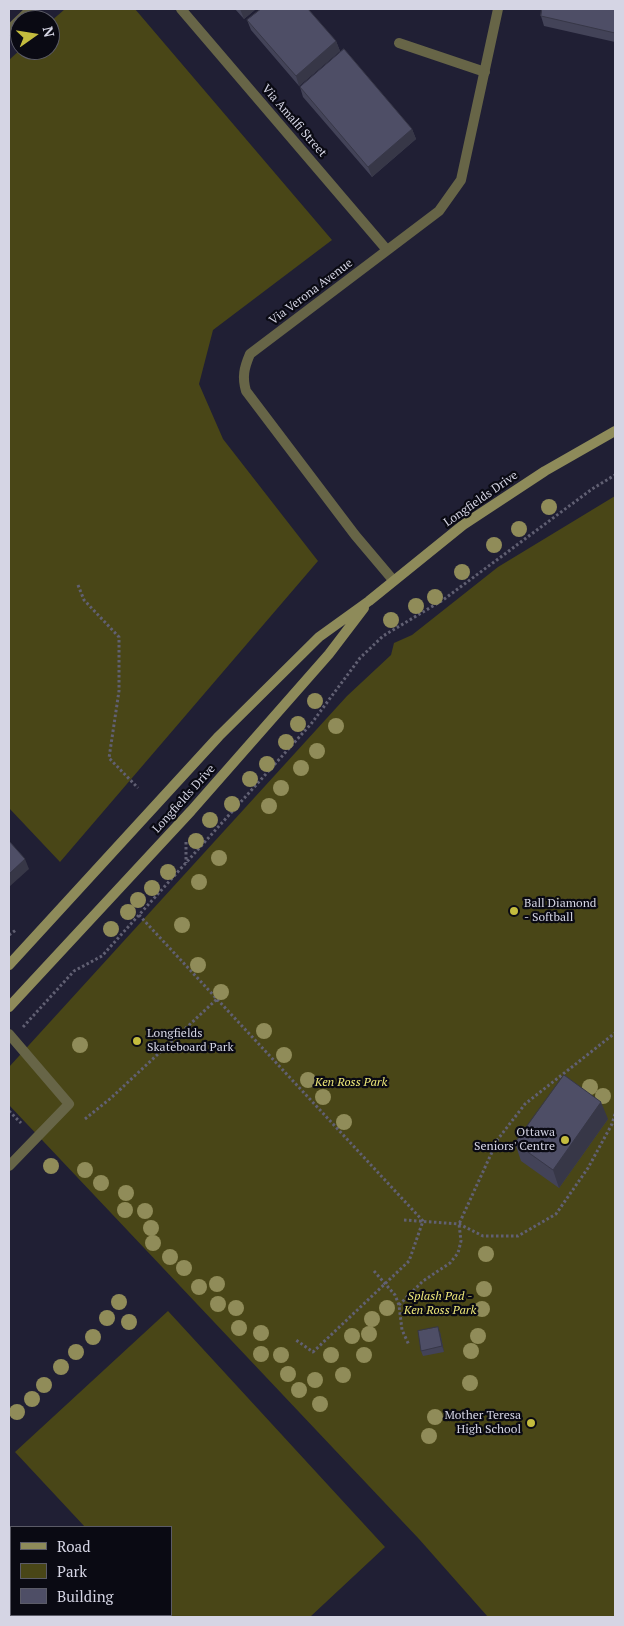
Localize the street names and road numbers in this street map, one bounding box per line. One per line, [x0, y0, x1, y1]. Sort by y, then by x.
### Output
street label: Via Amalfi Street [259, 82, 329, 160]
street label: Via Verona Avenue [267, 256, 355, 328]
street label: Longfields Drive [441, 468, 521, 530]
street label: Longfields Drive [150, 762, 218, 836]

